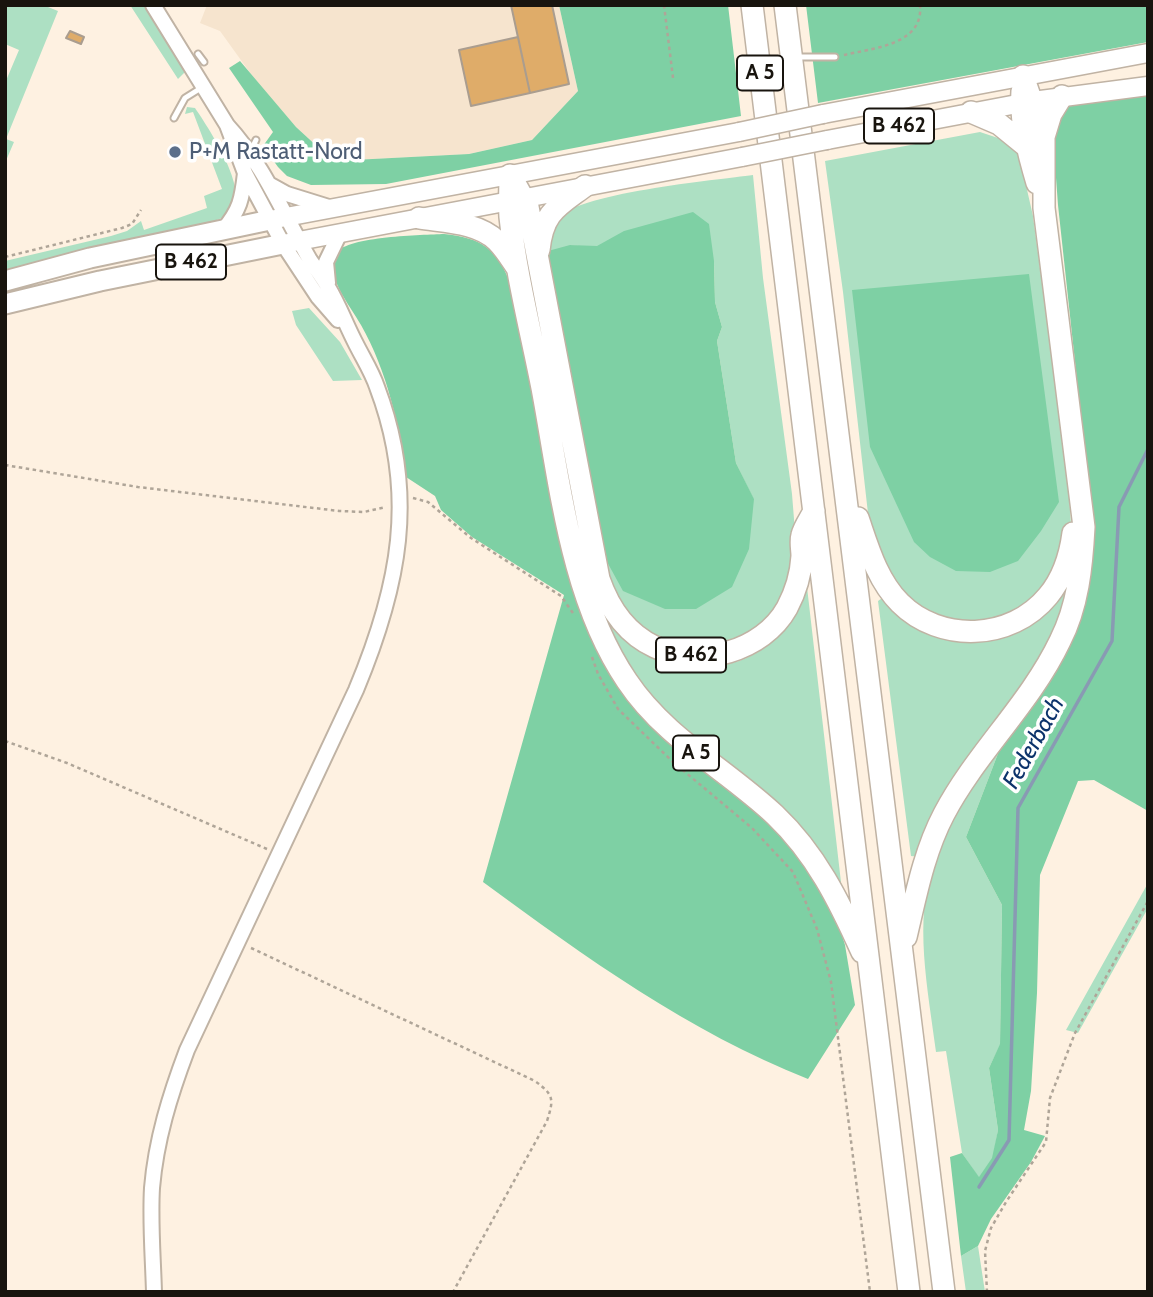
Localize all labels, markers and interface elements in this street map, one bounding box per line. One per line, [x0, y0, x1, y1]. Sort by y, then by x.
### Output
road number: A 5 [737, 56, 783, 90]
road number: B 462 [864, 108, 934, 144]
place label: P+M Rastatt-Nord [189, 138, 363, 166]
marker: P+M Rastatt-Nord [167, 144, 183, 160]
road number: B 462 [156, 244, 226, 280]
road number: B 462 [656, 638, 726, 672]
water label: Federbach [997, 692, 1071, 794]
road number: A 5 [673, 736, 719, 770]

